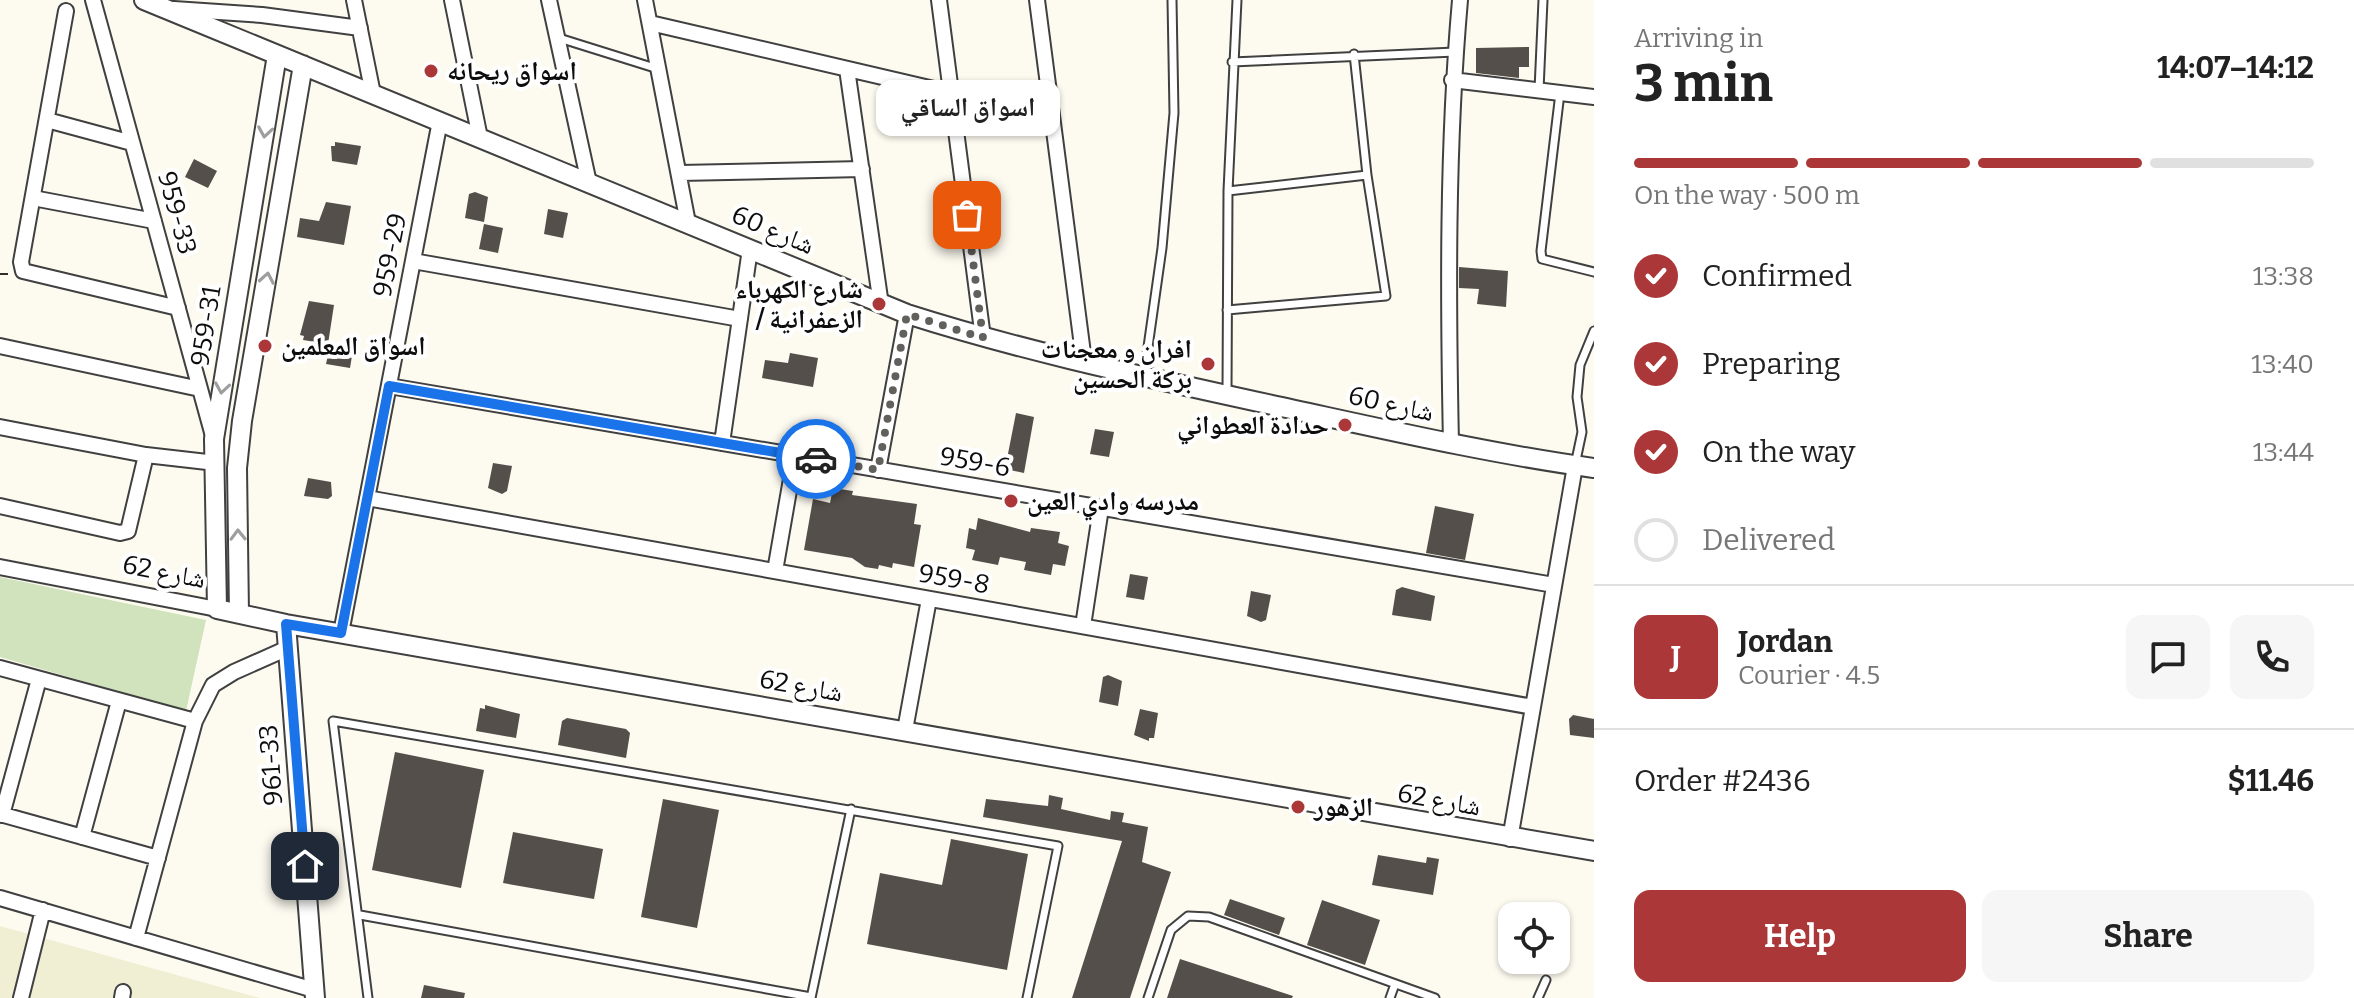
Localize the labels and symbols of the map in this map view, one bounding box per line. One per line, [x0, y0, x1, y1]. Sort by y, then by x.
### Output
place label: اسواق ريحانه [447, 56, 577, 87]
marker: اسواق ريحانه [422, 62, 440, 80]
callout: اسواق الساقي [875, 79, 1059, 135]
one-way arrow [257, 125, 274, 138]
street label: 959-33 [151, 168, 203, 258]
pin [933, 181, 1001, 249]
street label: شارع 60 [727, 199, 819, 261]
street label: 959-29 [367, 210, 413, 300]
one-way arrow [257, 271, 274, 284]
place label: شارع الكهرباء / الزعفرانية [735, 274, 863, 335]
street label: 959-31 [184, 283, 228, 368]
marker: شارع الكهرباء / الزعفرانية [870, 295, 888, 313]
place label: اسواق المعلمين [281, 331, 426, 362]
place label: افران و معجنات بركة الحسين [1041, 334, 1192, 395]
marker: اسواق المعلمين [256, 337, 274, 355]
marker: افران و معجنات بركة الحسين [1199, 355, 1217, 373]
street label: شارع 60 [1345, 380, 1437, 428]
one-way arrow [214, 381, 231, 395]
place label: حدادة العطواني [1177, 410, 1329, 445]
marker: حدادة العطواني [1336, 416, 1354, 434]
courier [776, 419, 856, 499]
street label: 959-6 [937, 441, 1013, 483]
place label: مدرسه وادي العين [1027, 486, 1199, 521]
marker: مدرسه وادي العين [1002, 492, 1020, 510]
one-way arrow [229, 528, 247, 541]
street label: شارع 62 [120, 549, 208, 595]
street label: 959-8 [916, 558, 992, 600]
street label: شارع 62 [757, 663, 845, 709]
street label: 961-33 [253, 723, 289, 807]
street label: شارع 62 [1395, 777, 1483, 823]
place label: الزهور [1313, 792, 1373, 823]
marker: الزهور [1289, 798, 1307, 816]
pin [271, 832, 339, 900]

